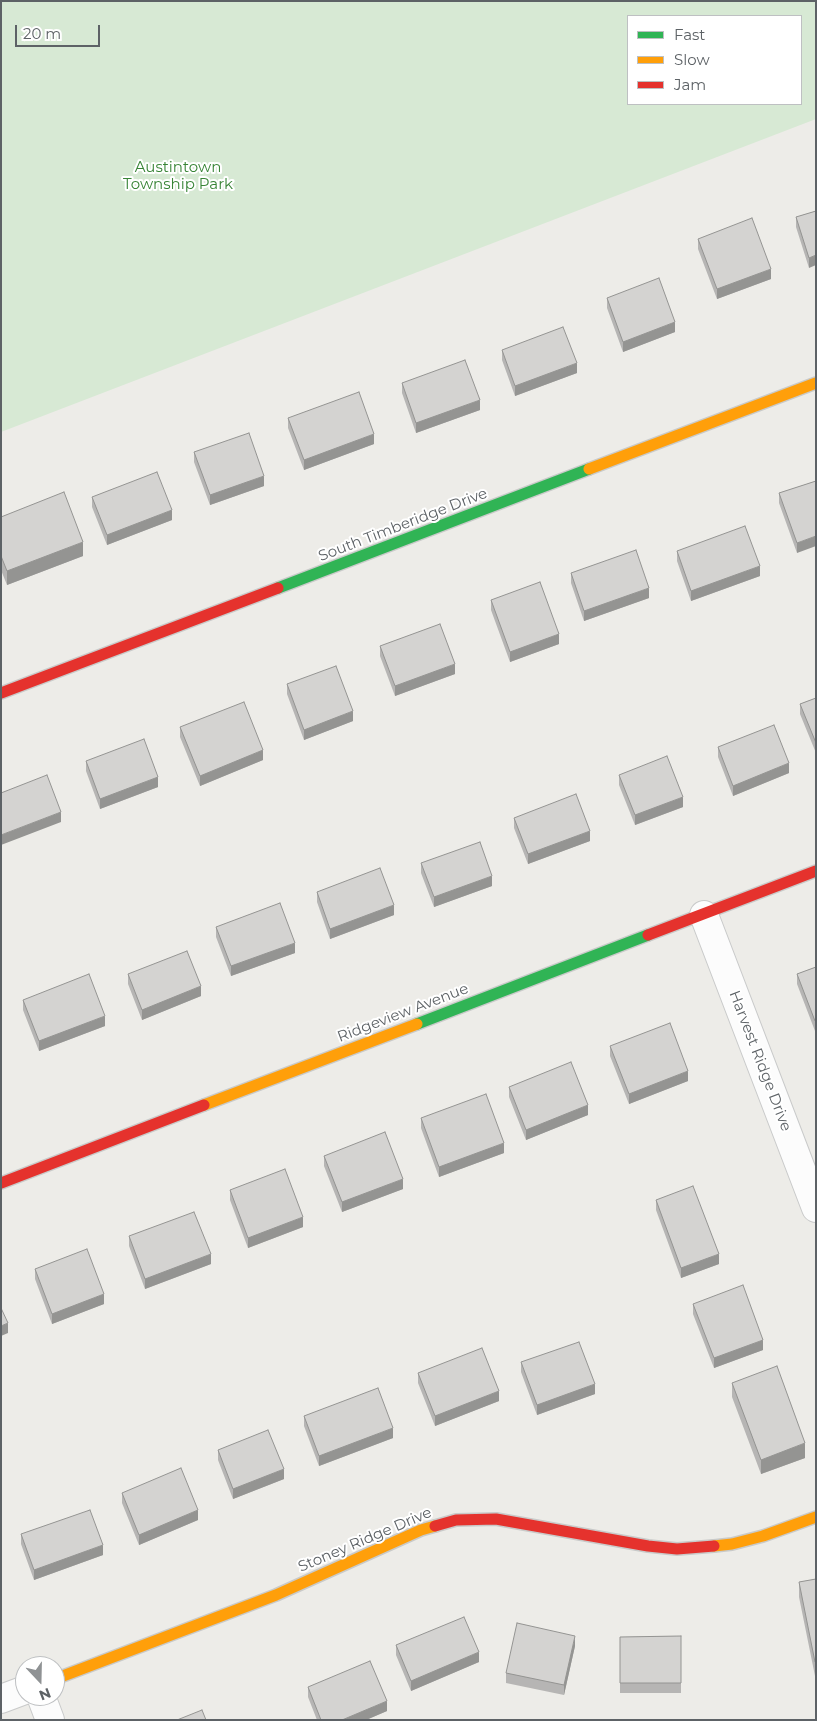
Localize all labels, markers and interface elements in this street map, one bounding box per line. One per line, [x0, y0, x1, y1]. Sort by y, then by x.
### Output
scale bar [18, 15, 102, 47]
legend [627, 15, 802, 105]
text: 20 m [23, 24, 61, 43]
text: Fast [674, 25, 705, 44]
text: Slow [674, 50, 710, 69]
text: Jam [674, 75, 706, 94]
park label: Austintown Township Park [123, 159, 233, 194]
street label: South Timberidge Drive [316, 484, 490, 566]
street label: Ridgeview Avenue [335, 980, 471, 1046]
street label: Harvest Ridge Drive [725, 988, 795, 1134]
street label: Stoney Ridge Drive [296, 1504, 434, 1576]
north arrow [15, 1656, 65, 1706]
text: N [37, 1684, 54, 1704]

